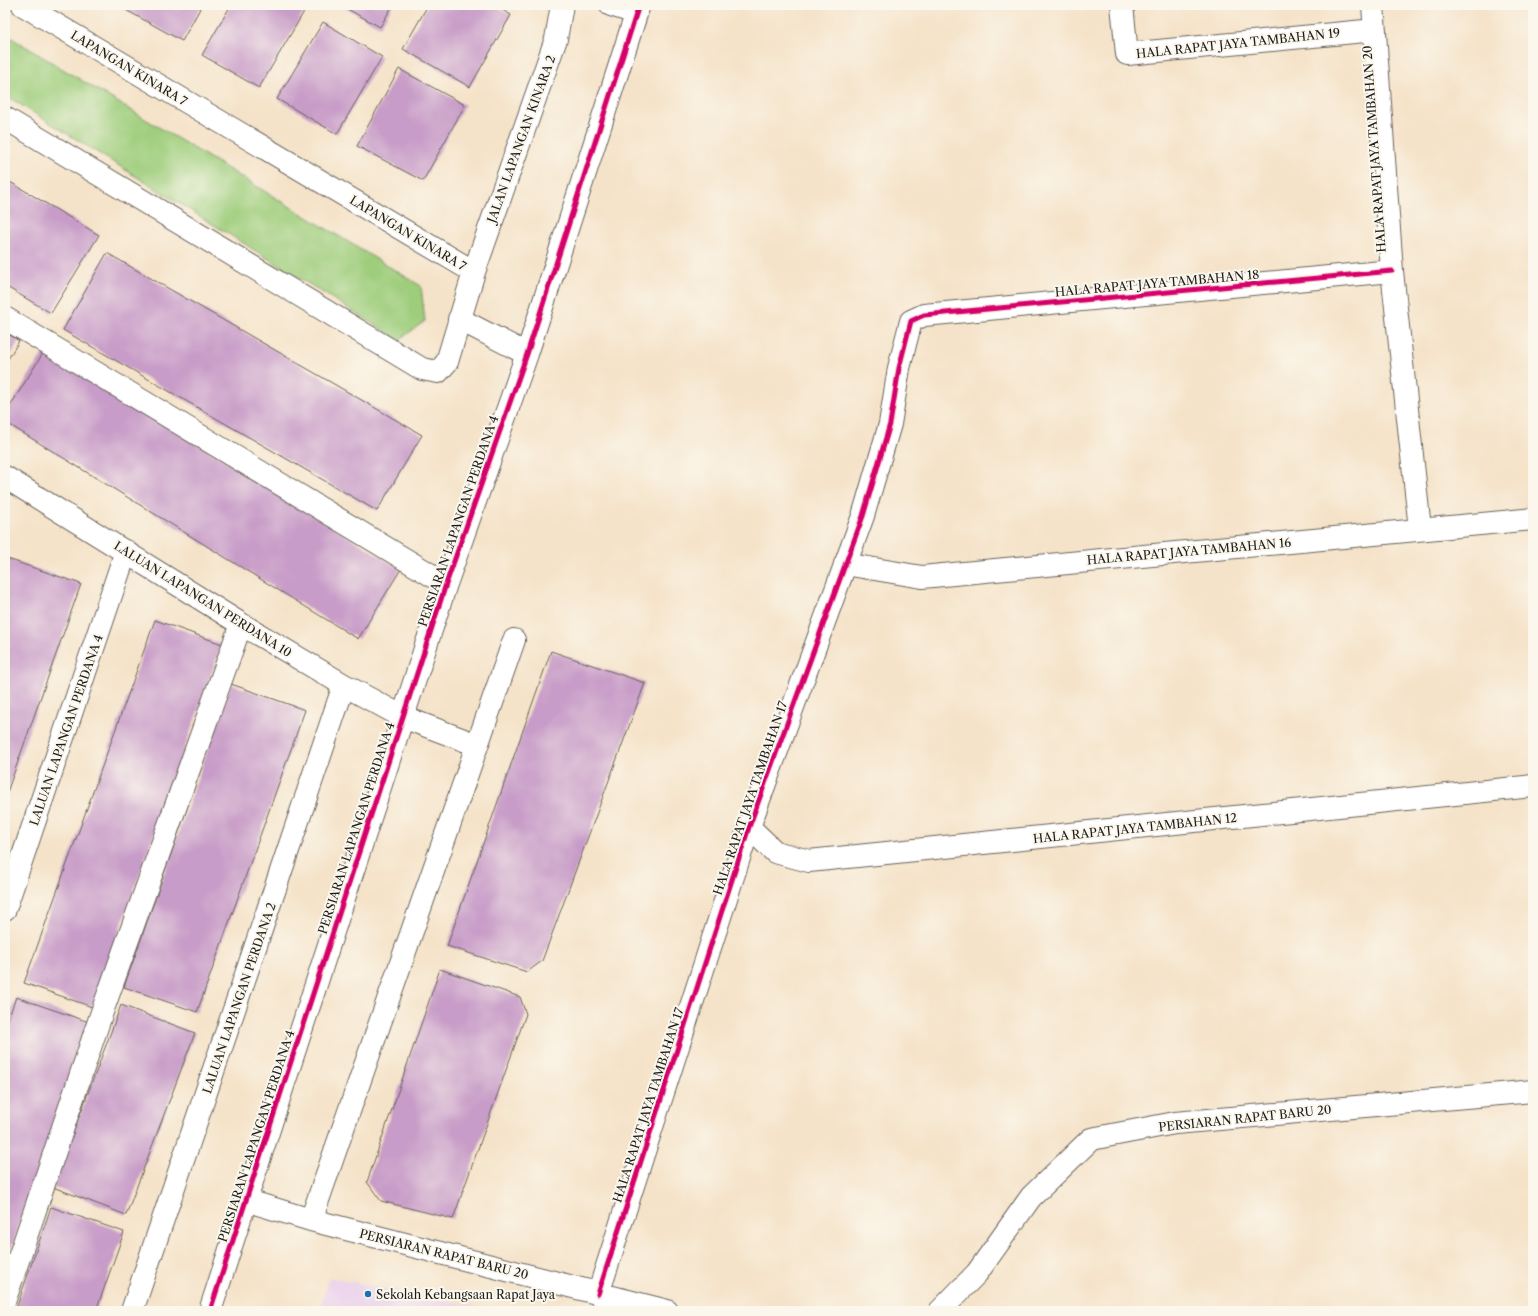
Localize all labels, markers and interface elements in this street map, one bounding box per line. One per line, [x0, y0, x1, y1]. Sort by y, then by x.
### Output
street label: HALA RAPAT JAYA TAMBAHAN 19 [1135, 25, 1341, 61]
street label: LAPANGAN KINARA 7 [68, 27, 190, 109]
street label: HALA RAPAT JAYA TAMBAHAN 20 [1359, 45, 1389, 253]
street label: JALAN LAPANGAN KINARA 2 [483, 53, 558, 227]
street label: LAPANGAN KINARA 7 [347, 192, 469, 274]
street label: HALA RAPAT JAYA TAMBAHAN 18 [1054, 267, 1260, 299]
street label: PERSIARAN LAPANGAN PERDANA 4 [415, 414, 501, 628]
street label: HALA RAPAT JAYA TAMBAHAN 16 [1086, 535, 1292, 567]
street label: LALUAN LAPANGAN PERDANA 10 [111, 538, 295, 660]
street label: LALUAN LAPANGAN PERDANA 4 [26, 632, 106, 828]
street label: HALA RAPAT JAYA TAMBAHAN 17 [710, 699, 790, 897]
street label: PERSIARAN LAPANGAN PERDANA 4 [315, 720, 397, 936]
street label: HALA RAPAT JAYA TAMBAHAN 12 [1032, 810, 1238, 846]
street label: LALUAN LAPANGAN PERDANA 2 [199, 900, 279, 1096]
street label: HALA RAPAT JAYA TAMBAHAN 17 [609, 1006, 687, 1204]
street label: PERSIARAN LAPANGAN PERDANA 4 [215, 1028, 297, 1244]
street label: PERSIARAN RAPAT BARU 20 [1158, 1101, 1332, 1135]
street label: PERSIARAN RAPAT BARU 20 [358, 1226, 530, 1282]
place label: Sekolah Kebangsaan Rapat Jaya [376, 1287, 556, 1302]
marker: Sekolah Kebangsaan Rapat Jaya [363, 1289, 373, 1299]

